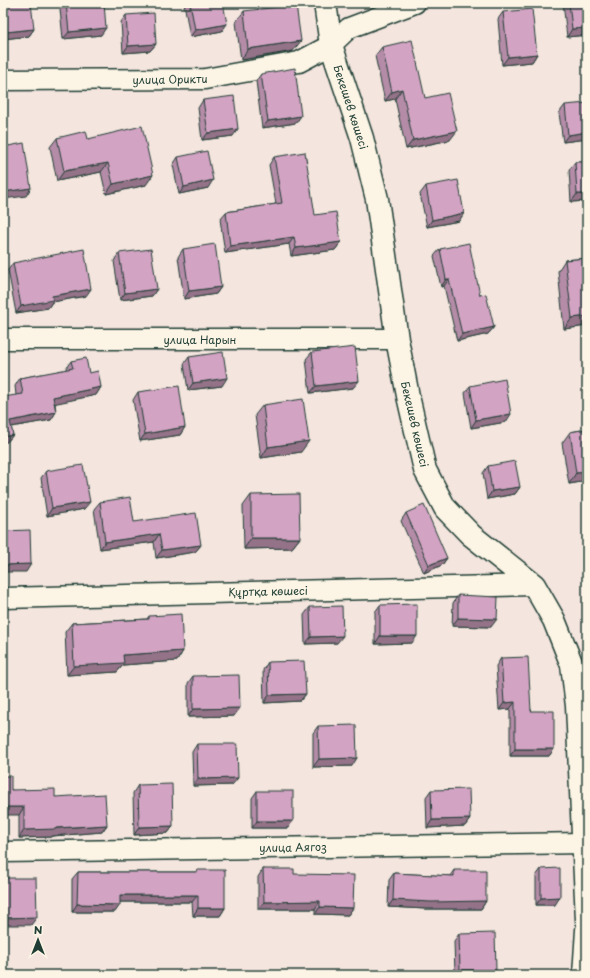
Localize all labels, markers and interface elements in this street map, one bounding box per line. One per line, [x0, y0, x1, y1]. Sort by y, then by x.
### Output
street label: Бекешев көшесі [329, 63, 373, 151]
street label: улица Орикти [132, 70, 208, 88]
street label: улица Нарын [164, 331, 237, 348]
street label: Бекешев көшесі [397, 379, 433, 469]
street label: Құртқа көшесі [228, 582, 308, 600]
street label: улица Аягоз [259, 838, 327, 856]
north arrow [18, 920, 58, 960]
text: N [34, 921, 43, 938]

